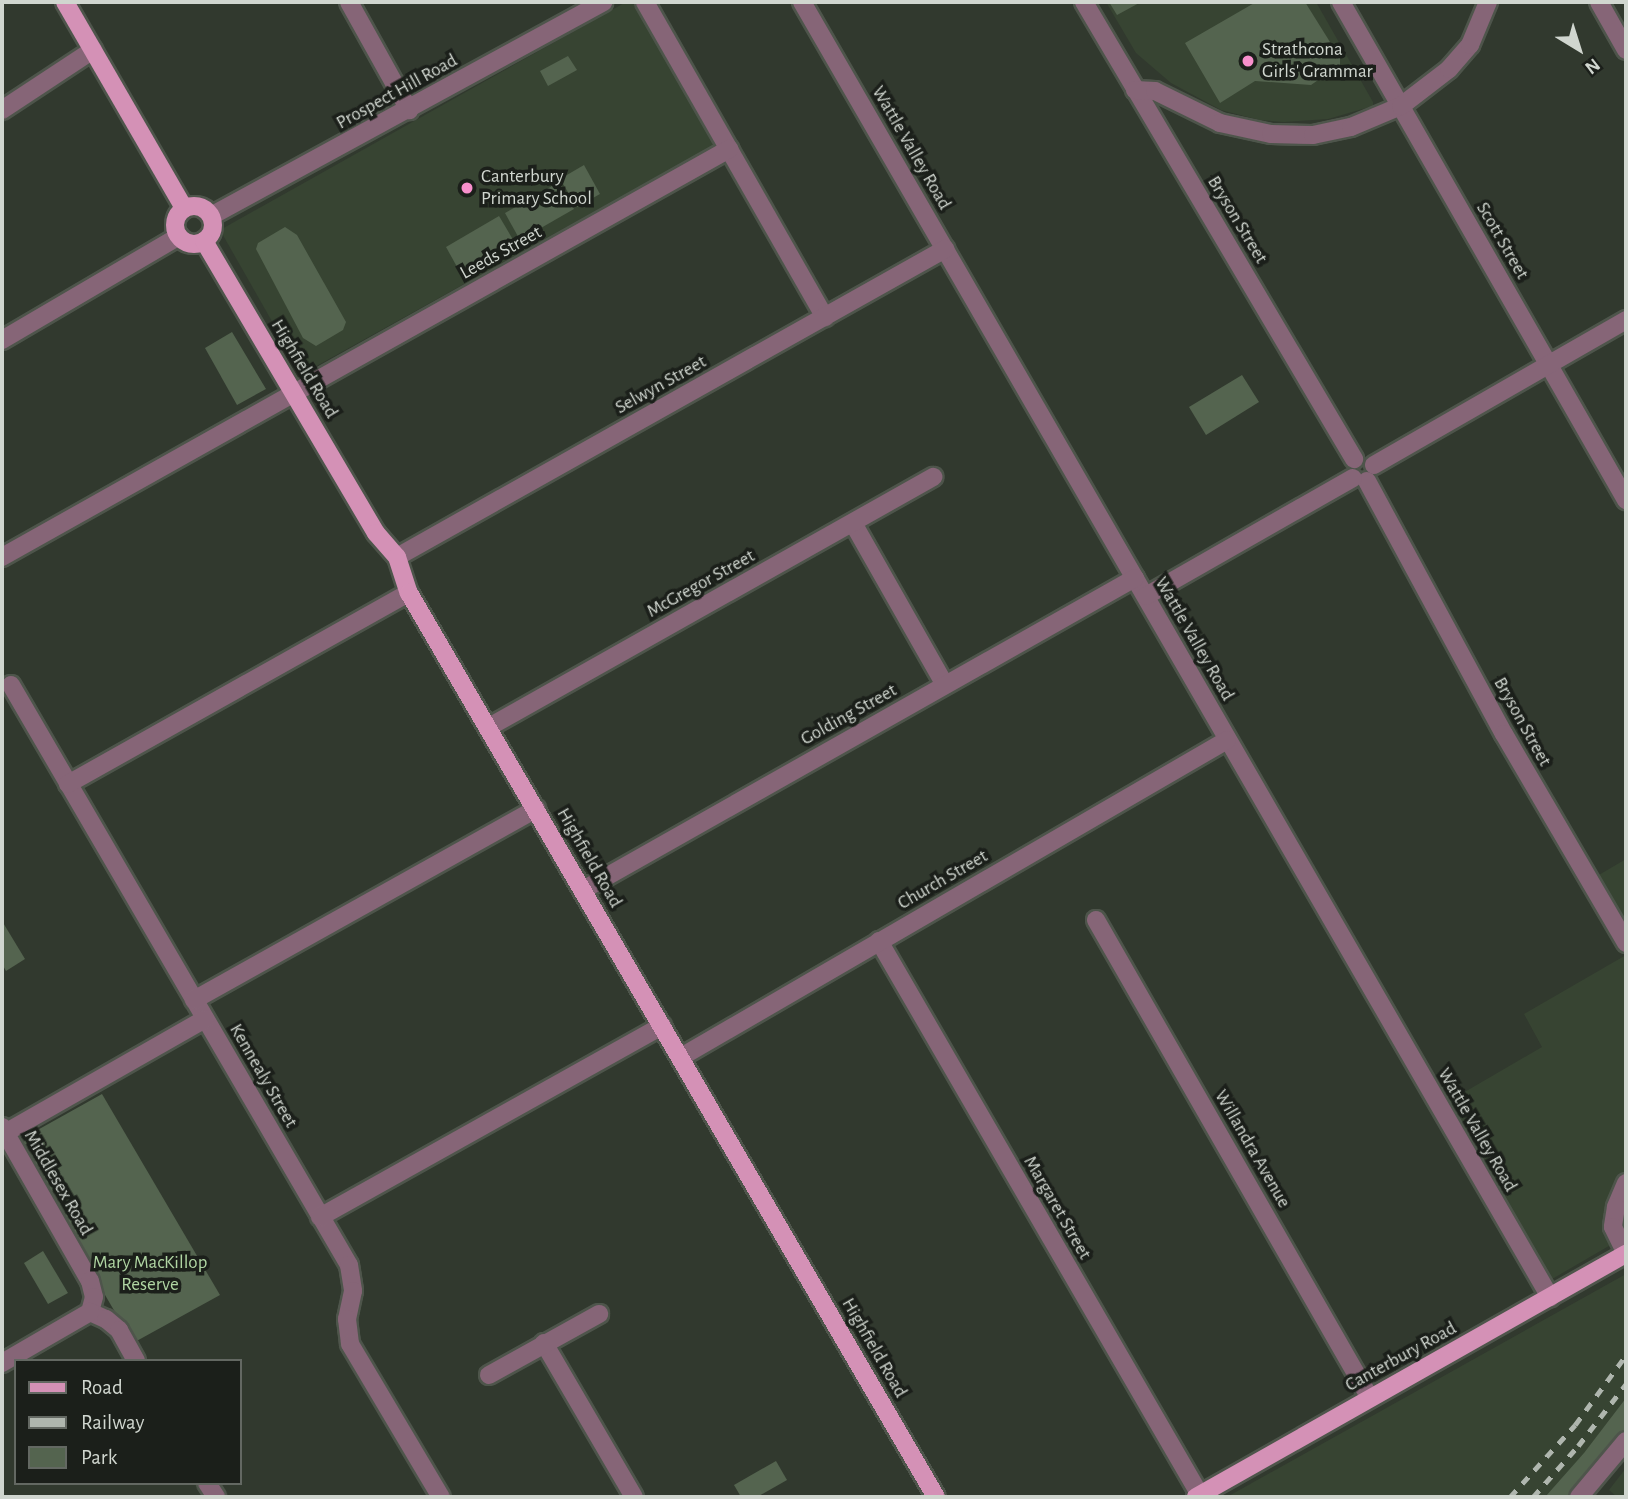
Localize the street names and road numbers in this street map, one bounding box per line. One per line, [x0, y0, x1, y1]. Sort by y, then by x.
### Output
street label: Prospect Hill Road [332, 49, 462, 135]
street label: Wattle Valley Road [866, 82, 956, 214]
street label: Bryson Street [1202, 172, 1272, 268]
street label: Scott Street [1471, 198, 1533, 284]
street label: Leeds Street [456, 221, 546, 285]
street label: Highfield Road [266, 315, 342, 423]
street label: Selwyn Street [611, 351, 711, 419]
street label: McGregor Street [643, 545, 759, 623]
street label: Wattle Valley Road [1149, 573, 1239, 705]
street label: Bryson Street [1488, 673, 1556, 771]
street label: Golding Street [797, 679, 901, 751]
street label: Highfield Road [551, 804, 627, 912]
street label: Church Street [894, 845, 992, 915]
street label: Kennealy Street [224, 1020, 302, 1132]
street label: Wattle Valley Road [1432, 1064, 1522, 1196]
street label: Willandra Avenue [1209, 1086, 1295, 1212]
street label: Middlesex Road [19, 1126, 97, 1240]
street label: Margaret Street [1018, 1152, 1096, 1264]
street label: Highfield Road [836, 1294, 912, 1402]
street label: Canterbury Road [1341, 1317, 1461, 1397]

